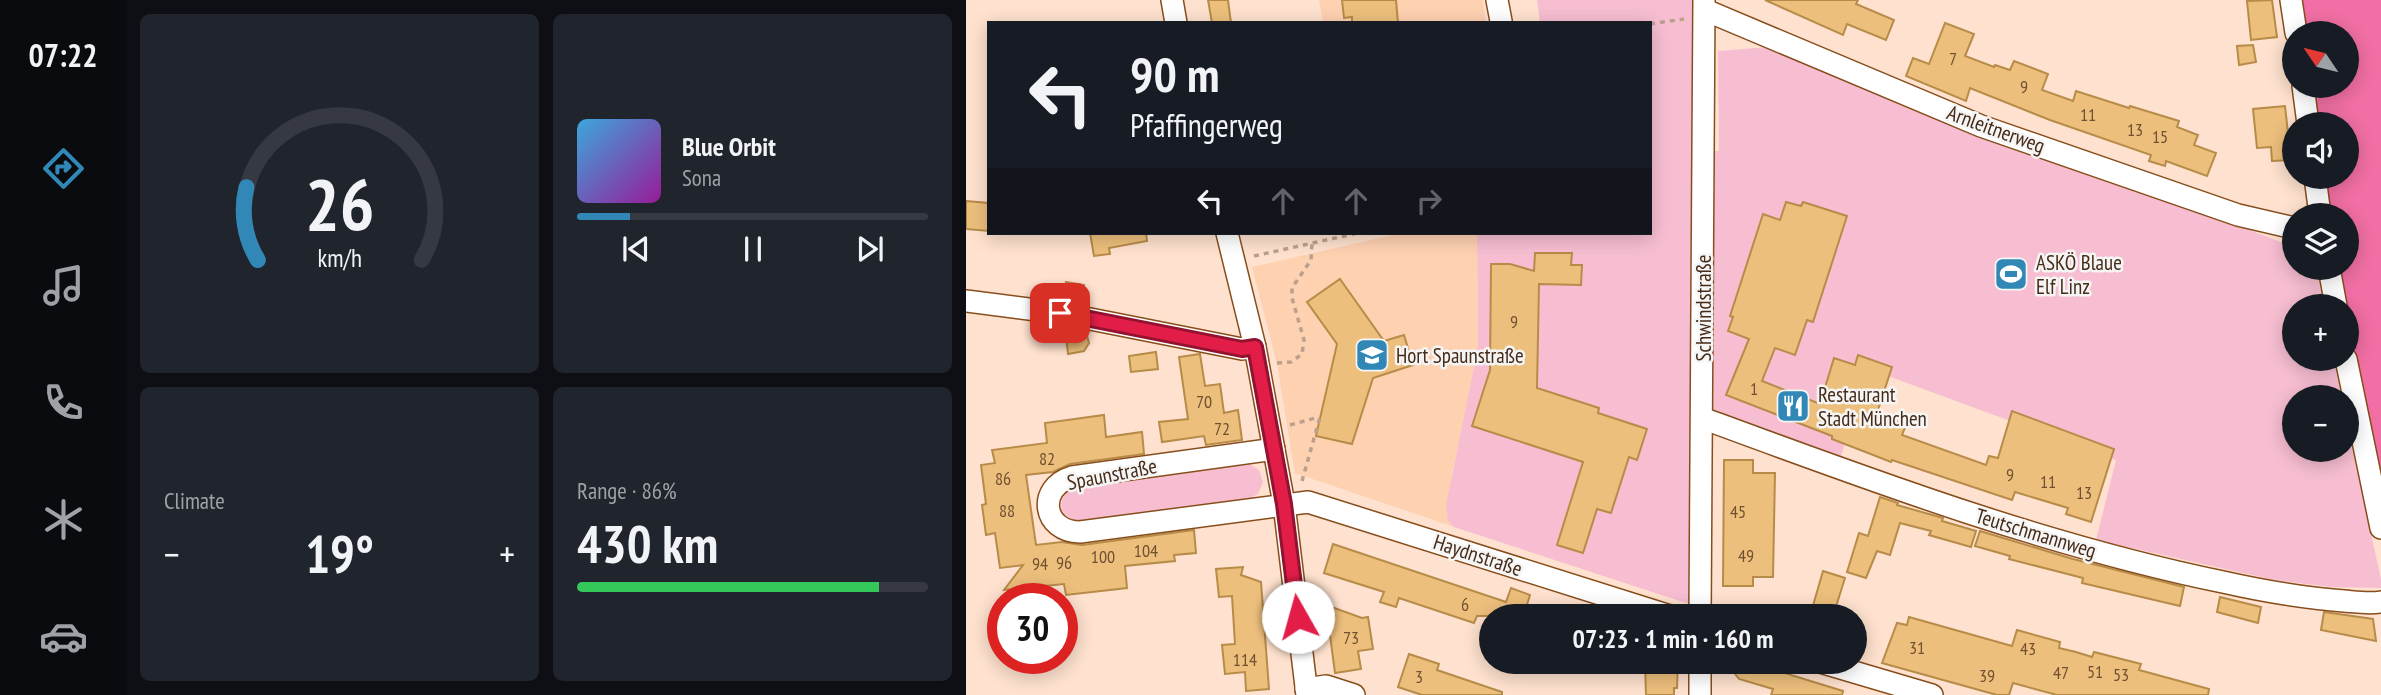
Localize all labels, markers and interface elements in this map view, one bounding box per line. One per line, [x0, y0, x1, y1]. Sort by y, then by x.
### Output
north arrow [2282, 21, 2359, 98]
map controls [2282, 21, 2359, 462]
text: 07:22 [28, 34, 98, 76]
text: 90 m [1130, 42, 1219, 106]
house number: 7 [1949, 47, 1957, 70]
icon: left [1015, 49, 1106, 140]
house number: 9 [2020, 75, 2028, 98]
street label: Arnleitnerweg [1943, 99, 2049, 159]
house number: 11 [2080, 103, 2096, 126]
text: Pfaffingerweg [1130, 104, 1283, 146]
button: sound [2282, 112, 2359, 189]
house number: 13 [2127, 118, 2143, 141]
house number: 15 [2152, 125, 2168, 148]
text: Blue Orbit [682, 130, 776, 163]
icon: directions [39, 144, 88, 193]
text: 26 [305, 156, 374, 250]
text: Sona [682, 163, 721, 192]
icon: left [1191, 182, 1229, 220]
icon: ahead [1264, 182, 1302, 220]
icon: ahead [1337, 182, 1375, 220]
icon: right [1410, 182, 1448, 220]
button: layers [2282, 203, 2359, 280]
icon: previous [617, 230, 655, 268]
icon: pause [734, 230, 772, 268]
icon: next [851, 230, 889, 268]
text: km/h [317, 242, 362, 274]
place label: ASKÖ Blaue Elf Linz [2036, 249, 2122, 300]
street label: Schwindstraße [1690, 255, 1717, 361]
sports icon: ASKÖ Blaue Elf Linz [1992, 255, 2030, 293]
icon: music [39, 261, 88, 310]
pin [1030, 283, 1090, 343]
icon: arrive [1041, 294, 1079, 332]
button: + [2282, 294, 2359, 371]
house number: 9 [1510, 310, 1518, 333]
school or university icon: Hort Spaunstraße [1353, 336, 1391, 374]
place label: Hort Spaunstraße [1396, 342, 1524, 369]
house number: 1 [1750, 377, 1758, 400]
icon: phone [39, 378, 88, 427]
place label: Restaurant Stadt München [1818, 381, 1927, 432]
button: − [2282, 385, 2359, 462]
restaurant icon: Restaurant Stadt München [1774, 387, 1812, 425]
house number: 70 [1196, 390, 1212, 413]
house number: 72 [1214, 417, 1230, 440]
house number: 82 [1039, 447, 1055, 470]
street label: Spaunstraße [1065, 452, 1159, 496]
house number: 9 [2006, 463, 2014, 486]
house number: 86 [995, 467, 1011, 490]
house number: 11 [2040, 470, 2056, 493]
text: Range · 86% [577, 476, 677, 505]
house number: 13 [2076, 481, 2092, 504]
text: Climate [164, 486, 225, 515]
icon: climate [39, 495, 88, 544]
house number: 88 [999, 499, 1015, 522]
house number: 45 [1730, 500, 1746, 523]
street label: Teutschmannweg [1972, 502, 2100, 564]
text: 430 km [577, 510, 718, 577]
text: 19° [305, 520, 374, 587]
street label: Haydnstraße [1430, 528, 1526, 582]
text: − [164, 529, 180, 578]
text: + [499, 529, 515, 578]
house number: 104 [1134, 539, 1158, 562]
house number: 49 [1738, 544, 1754, 567]
house number: 100 [1091, 545, 1115, 568]
house number: 96 [1056, 551, 1072, 574]
house number: 94 [1032, 552, 1048, 575]
position arrow [1261, 580, 1335, 654]
speed limit sign: 30 [987, 583, 1078, 674]
house number: 6 [1461, 593, 1469, 616]
icon: car [39, 612, 88, 661]
text: 07:23 · 1 min · 160 m [1573, 622, 1773, 655]
house number: 73 [1343, 626, 1359, 649]
house number: 31 [1909, 636, 1925, 659]
house number: 43 [2020, 637, 2036, 660]
house number: 114 [1233, 648, 1257, 671]
house number: 51 [2087, 660, 2103, 683]
house number: 47 [2053, 661, 2069, 684]
house number: 53 [2113, 663, 2129, 686]
house number: 39 [1979, 664, 1995, 687]
house number: 3 [1415, 665, 1423, 688]

